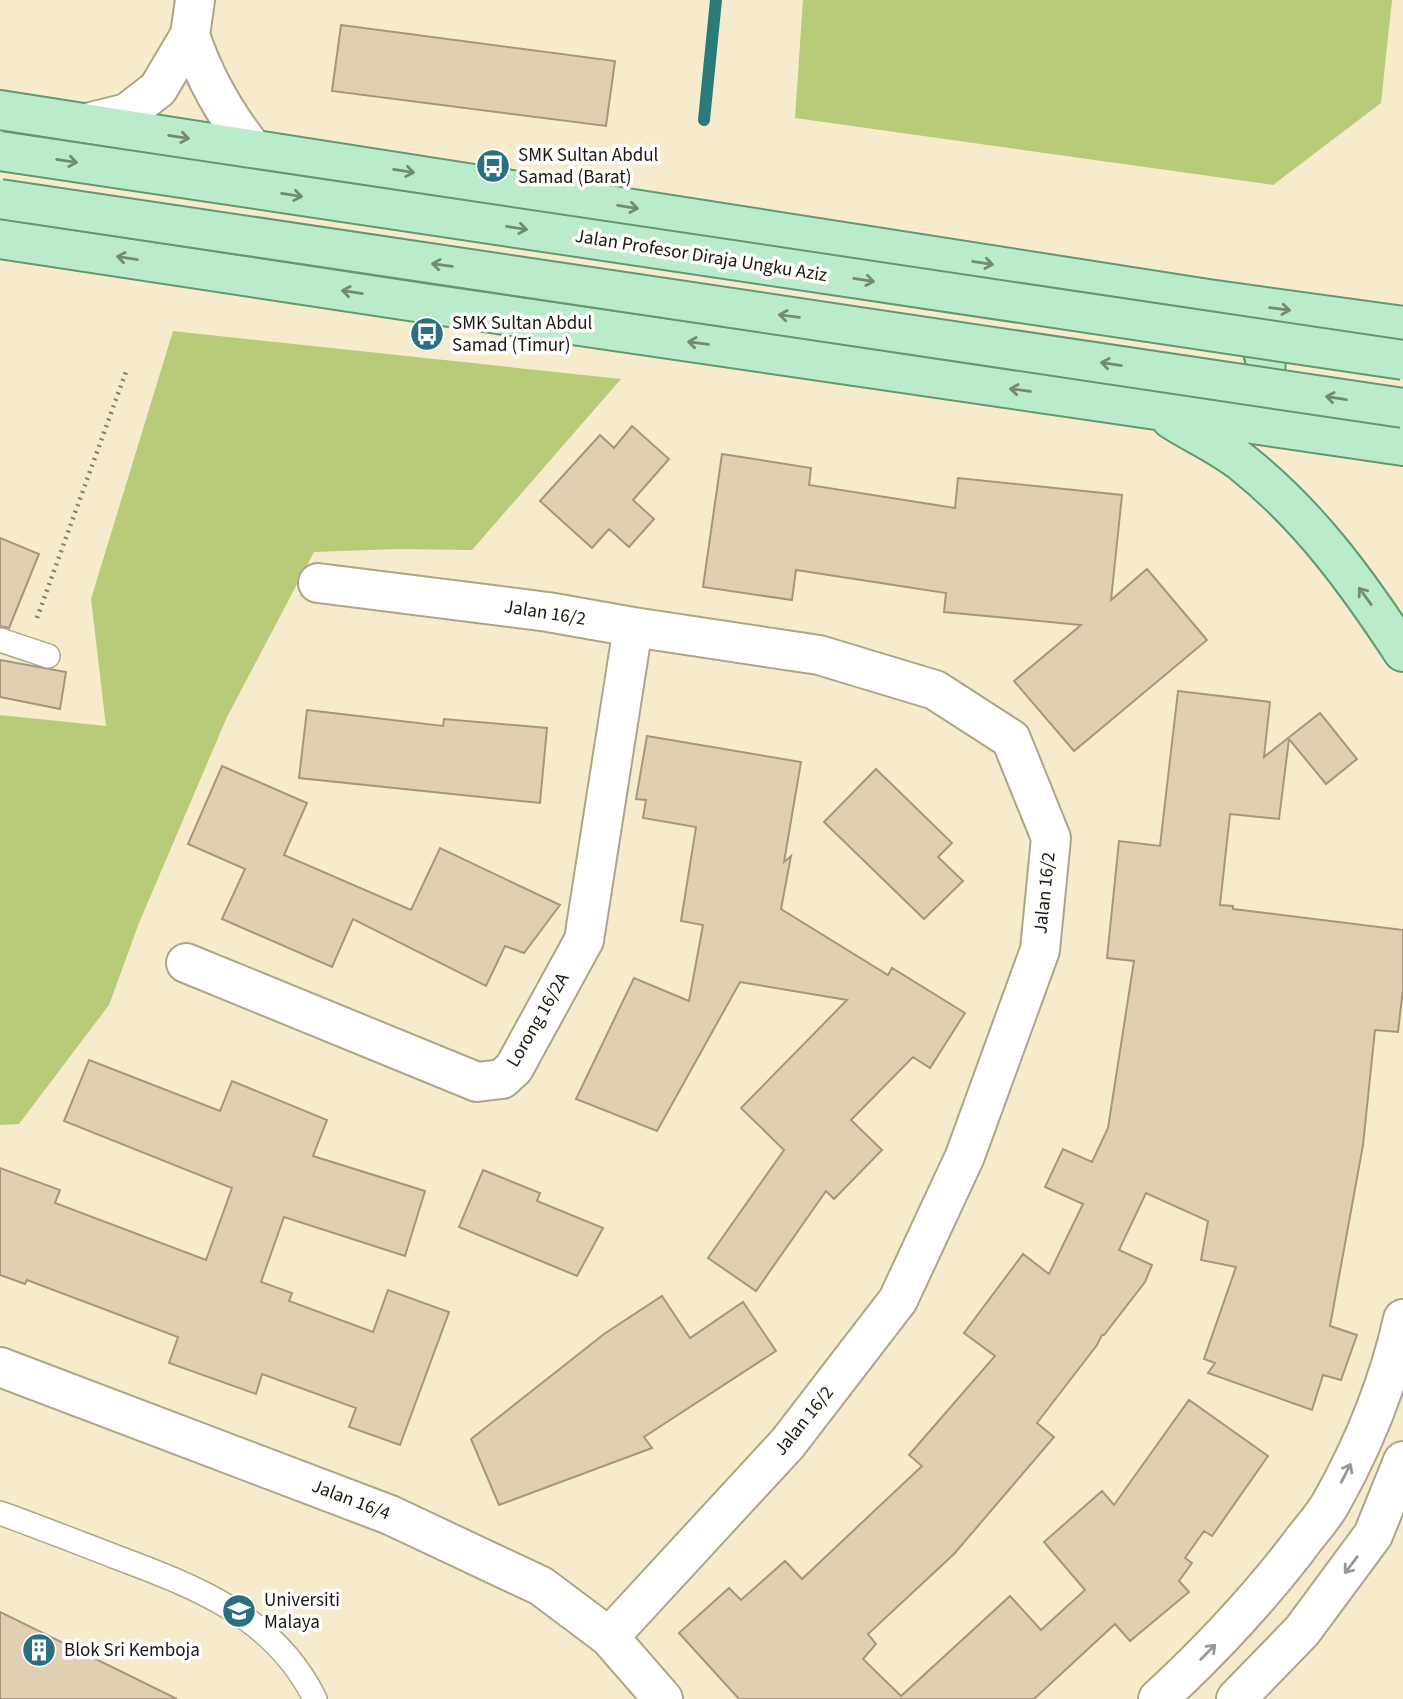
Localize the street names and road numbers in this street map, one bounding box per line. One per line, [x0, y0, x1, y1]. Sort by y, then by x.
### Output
street label: Jalan Profesor Diraja Ungku Aziz [573, 223, 829, 289]
street label: Jalan 16/2 [502, 593, 588, 633]
street label: Jalan 16/2 [1027, 851, 1063, 935]
street label: Lorong 16/2A [500, 967, 576, 1072]
street label: Jalan 16/2 [768, 1381, 840, 1461]
street label: Jalan 16/4 [308, 1473, 394, 1527]

